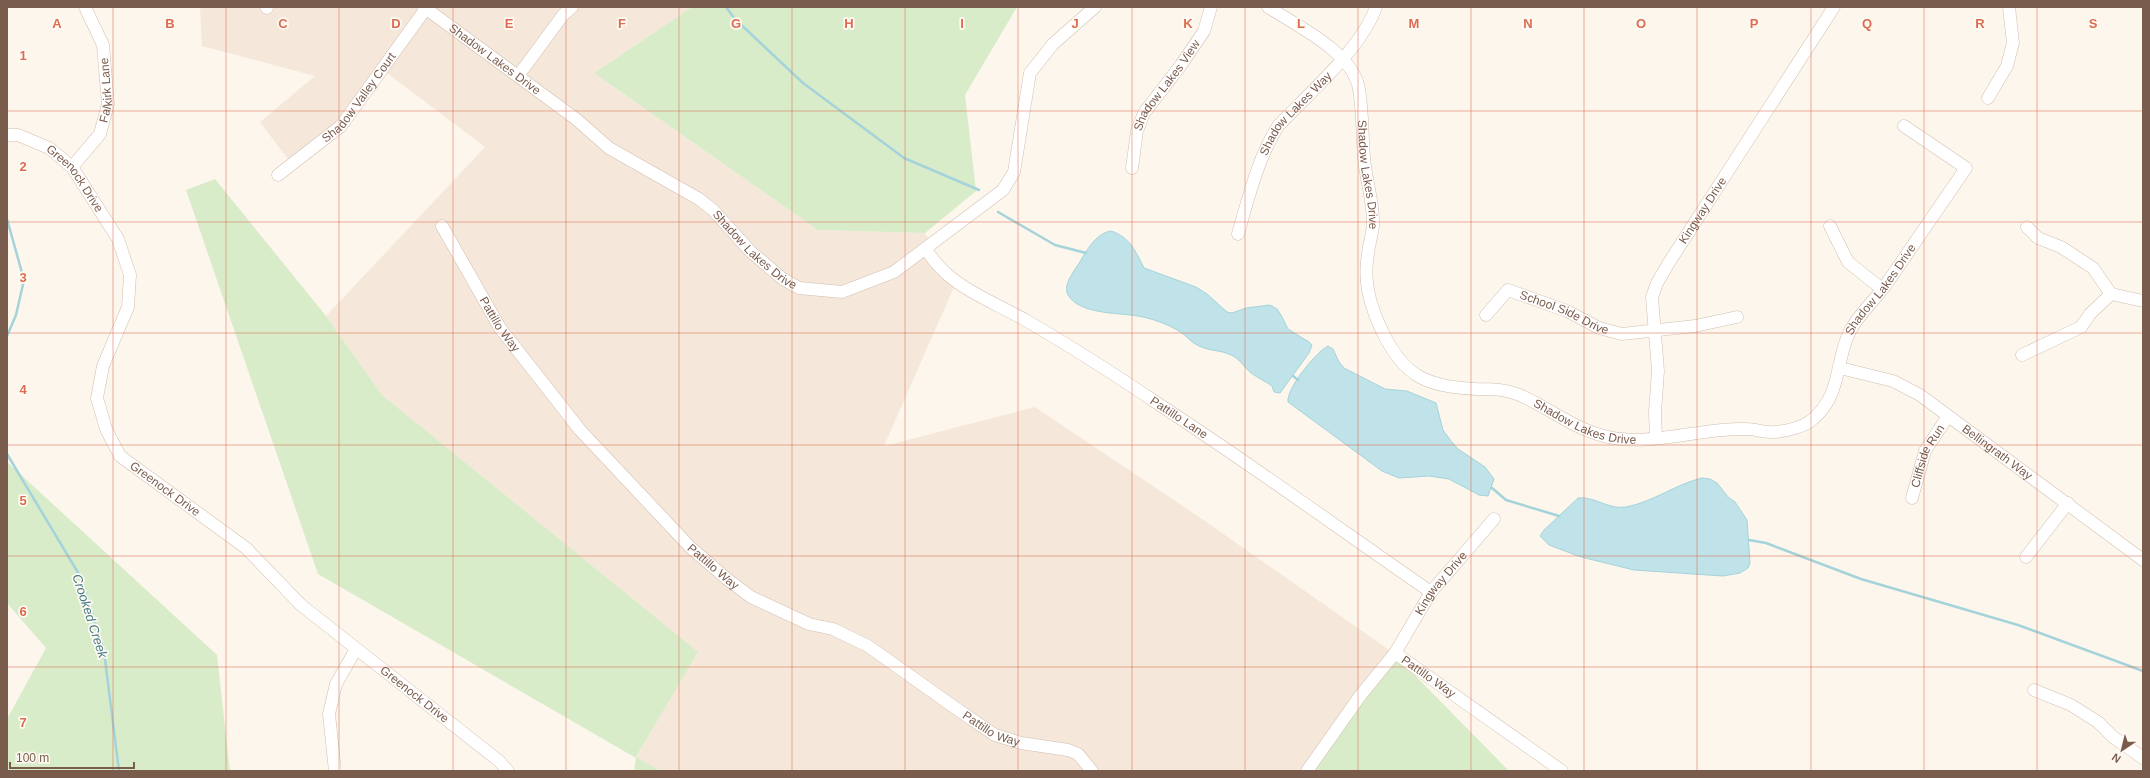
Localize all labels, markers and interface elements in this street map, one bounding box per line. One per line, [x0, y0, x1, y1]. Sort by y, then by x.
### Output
text: A [52, 16, 62, 31]
text: B [165, 16, 175, 31]
text: C [278, 16, 288, 31]
text: D [391, 16, 401, 31]
text: E [505, 16, 514, 31]
text: F [618, 16, 626, 31]
text: G [731, 16, 741, 31]
text: H [844, 16, 854, 31]
text: I [960, 16, 964, 31]
text: J [1071, 16, 1079, 31]
text: K [1183, 16, 1193, 31]
text: L [1297, 16, 1305, 31]
text: M [1409, 16, 1419, 31]
text: N [1523, 16, 1533, 31]
text: O [1636, 16, 1646, 31]
text: P [1750, 16, 1759, 31]
text: Q [1862, 16, 1872, 31]
text: R [1975, 16, 1985, 31]
text: S [2089, 16, 2098, 31]
street label: Shadow Lakes Drive [446, 21, 544, 98]
street label: Shadow Lakes View [1131, 37, 1203, 133]
text: 1 [19, 48, 27, 63]
street label: Shadow Valley Court [319, 49, 399, 145]
street label: Falkirk Lane [96, 57, 115, 124]
street label: Shadow Lakes Way [1257, 69, 1334, 158]
street label: Shadow Lakes Drive [1355, 120, 1380, 230]
street label: Greenock Drive [44, 142, 106, 215]
text: 2 [19, 159, 27, 174]
street label: Kingway Drive [1676, 174, 1730, 246]
street label: Shadow Lakes Drive [710, 207, 799, 292]
street label: Shadow Lakes Drive [1842, 241, 1919, 337]
text: 3 [19, 270, 27, 285]
street label: School Side Drive [1518, 288, 1610, 337]
street label: Pattillo Way [477, 294, 523, 354]
text: 4 [19, 382, 27, 397]
street label: Pattillo Lane [1148, 394, 1211, 442]
street label: Shadow Lakes Drive [1531, 396, 1637, 447]
street label: Cliffside Run [1908, 422, 1947, 489]
street label: Bellingrath Way [1959, 422, 2035, 483]
street label: Greenock Drive [127, 459, 203, 519]
text: 5 [19, 493, 27, 508]
street label: Pattillo Way [685, 541, 742, 592]
street label: Kingway Drive [1412, 548, 1470, 618]
water label: Crooked Creek [69, 572, 111, 661]
text: 6 [19, 604, 27, 619]
street label: Pattillo Way [1399, 653, 1458, 701]
street label: Greenock Drive [377, 663, 452, 726]
street label: Pattillo Way [960, 708, 1021, 749]
text: 7 [19, 715, 27, 730]
north arrow [2102, 730, 2142, 770]
scale bar [10, 744, 134, 770]
text: 100 m [16, 751, 49, 765]
text: N [2110, 751, 2123, 765]

